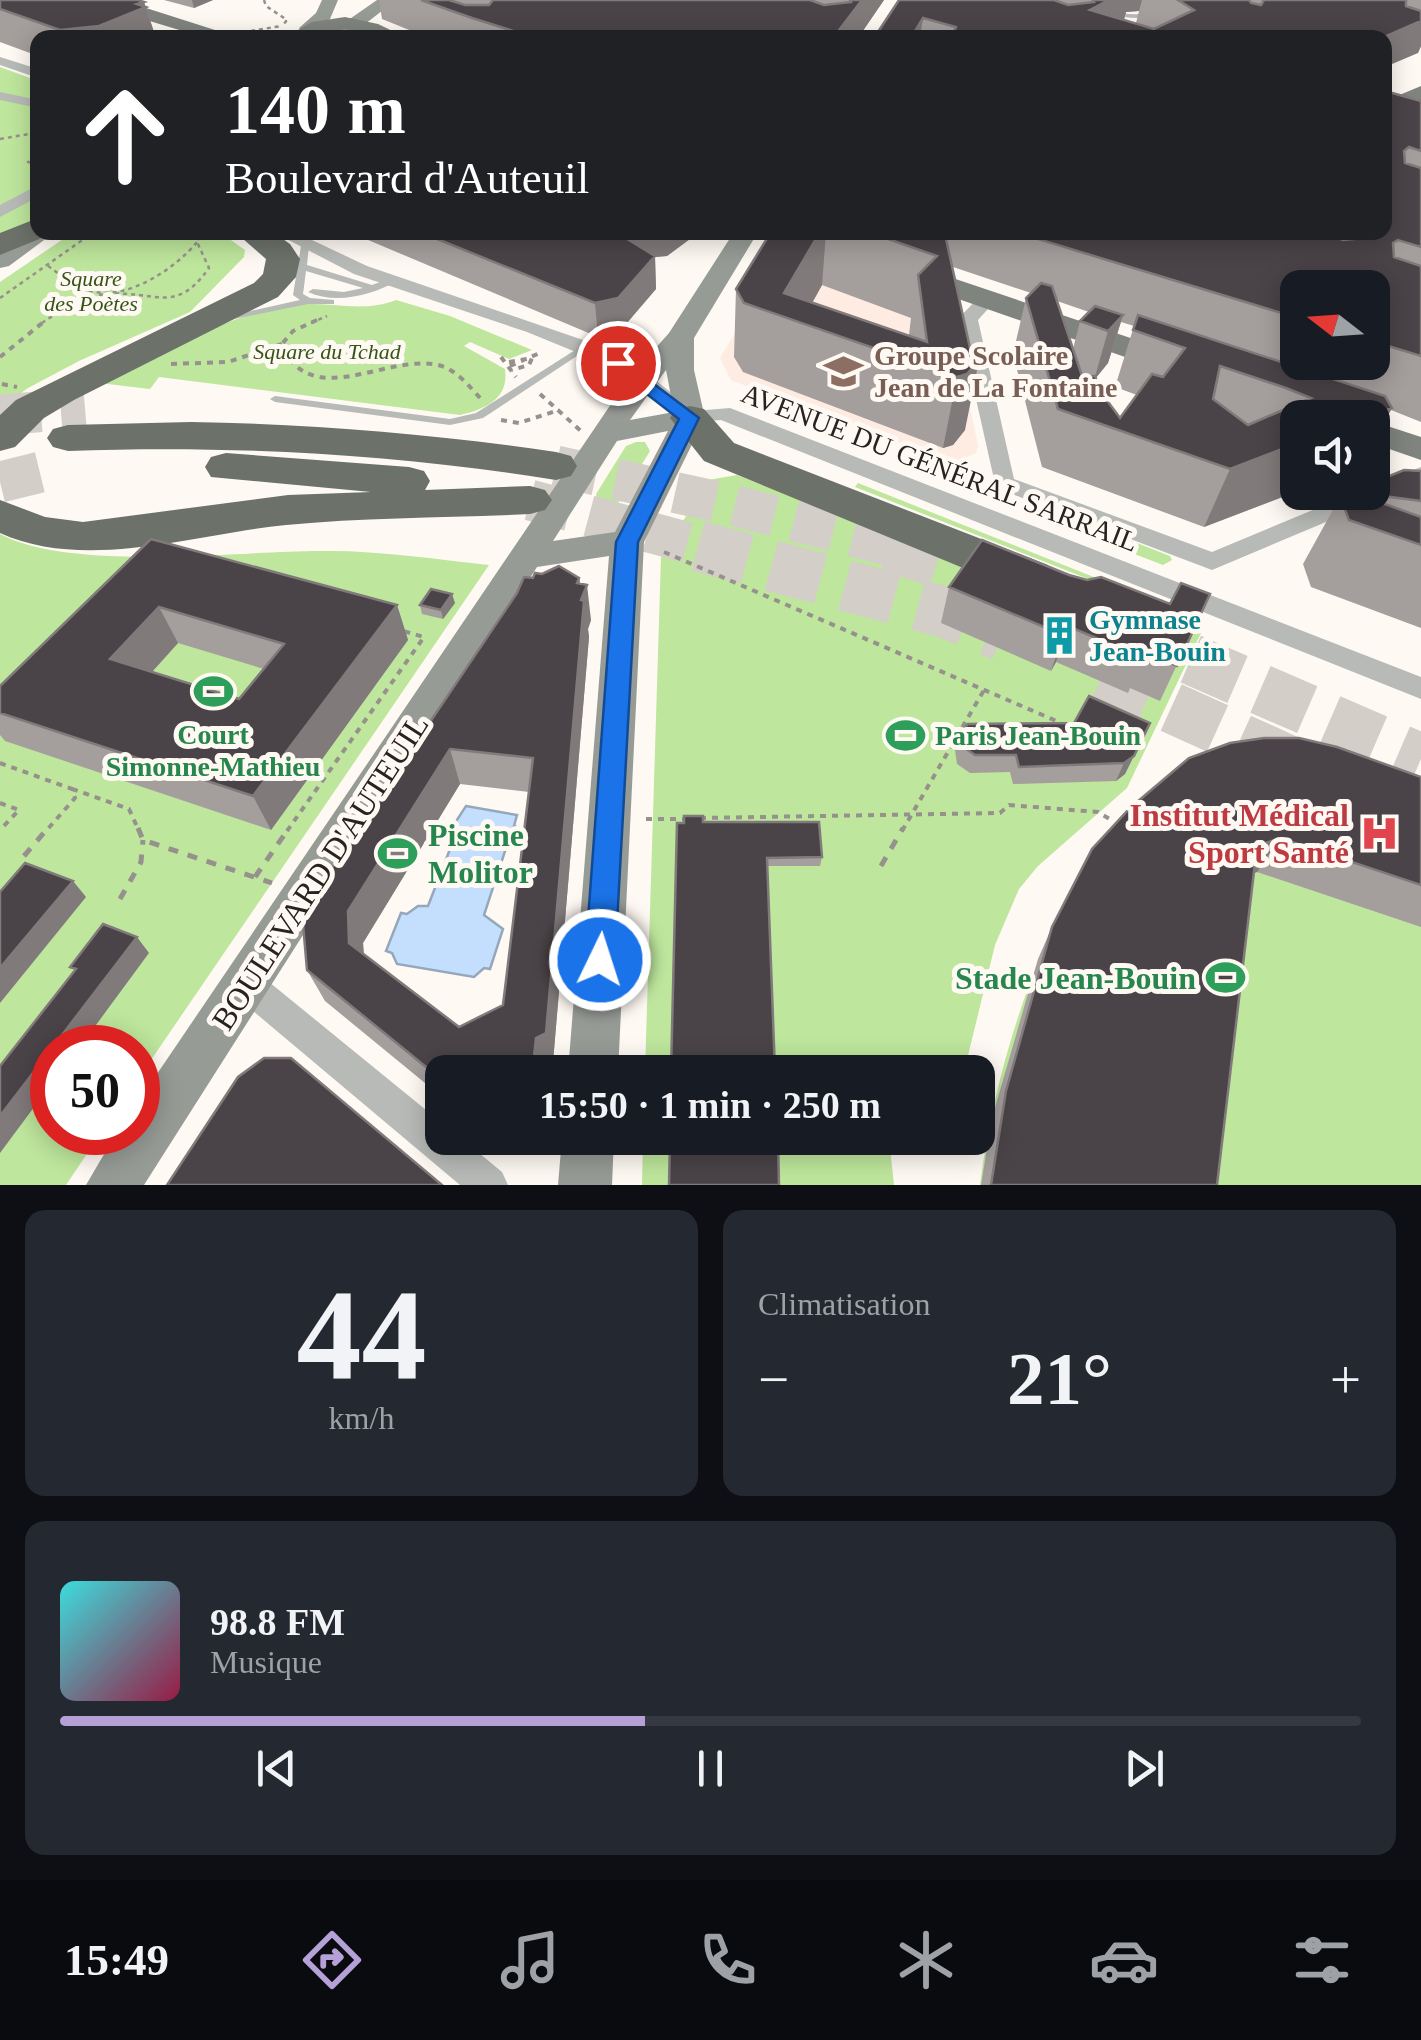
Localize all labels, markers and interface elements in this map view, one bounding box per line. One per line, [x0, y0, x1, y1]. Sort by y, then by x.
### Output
icon: ahead [60, 70, 190, 200]
text: 140 m [225, 71, 406, 148]
text: Boulevard d'Auteuil [225, 153, 589, 203]
park label: Square des Poètes [44, 266, 138, 316]
north arrow [1280, 270, 1390, 380]
map controls [1280, 270, 1390, 510]
pin [576, 321, 661, 406]
icon: arrive [591, 336, 646, 391]
park label: Square du Tchad [253, 339, 402, 364]
place label: Groupe Scolaire Jean de La Fontaine [874, 340, 1117, 403]
school or university icon: Groupe Scolaire Jean de La Fontaine [823, 350, 865, 392]
street label: AVENUE DU GÉNÉRAL SARRAIL [737, 377, 1143, 558]
button: sound [1280, 400, 1390, 510]
place label: Gymnase Jean-Bouin [1089, 604, 1226, 667]
building icon: Gymnase Jean-Bouin [1038, 614, 1080, 656]
sports icon: Court Simonne-Mathieu [192, 670, 234, 712]
street label: BOULEVARD D'AUTEUIL [204, 708, 436, 1036]
sports icon: Paris Jean-Bouin [884, 714, 926, 756]
place label: Court Simonne-Mathieu [106, 719, 320, 782]
place label: Paris Jean-Bouin [935, 720, 1142, 751]
place label: Institut Médical Sport Santé [1129, 797, 1349, 870]
hospital icon: Institut Médical Sport Santé [1358, 812, 1400, 854]
place label: Piscine Molitor [428, 817, 533, 890]
sports icon: Piscine Molitor [377, 832, 419, 874]
position arrow [548, 908, 652, 1012]
sports icon: Stade Jean-Bouin [1205, 957, 1247, 999]
place label: Stade Jean-Bouin [955, 960, 1196, 996]
speed limit sign: 50 [30, 1025, 160, 1155]
text: 15:50 · 1 min · 250 m [539, 1084, 881, 1126]
text: 44 [297, 1263, 427, 1407]
text: Climatisation [758, 1286, 930, 1322]
text: 21° [1007, 1337, 1112, 1420]
text: − [758, 1349, 789, 1410]
text: + [1330, 1349, 1361, 1410]
text: km/h [329, 1400, 394, 1436]
text: 98.8 FM [210, 1601, 345, 1643]
text: Musique [210, 1644, 322, 1680]
icon: previous [249, 1741, 304, 1796]
icon: pause [683, 1741, 738, 1796]
icon: next [1117, 1741, 1172, 1796]
icon: directions [297, 1925, 367, 1995]
icon: music [495, 1925, 565, 1995]
icon: phone [693, 1925, 763, 1995]
icon: climate [891, 1925, 961, 1995]
icon: car [1089, 1925, 1159, 1995]
icon: filters [1287, 1925, 1357, 1995]
text: 15:49 [64, 1935, 169, 1985]

